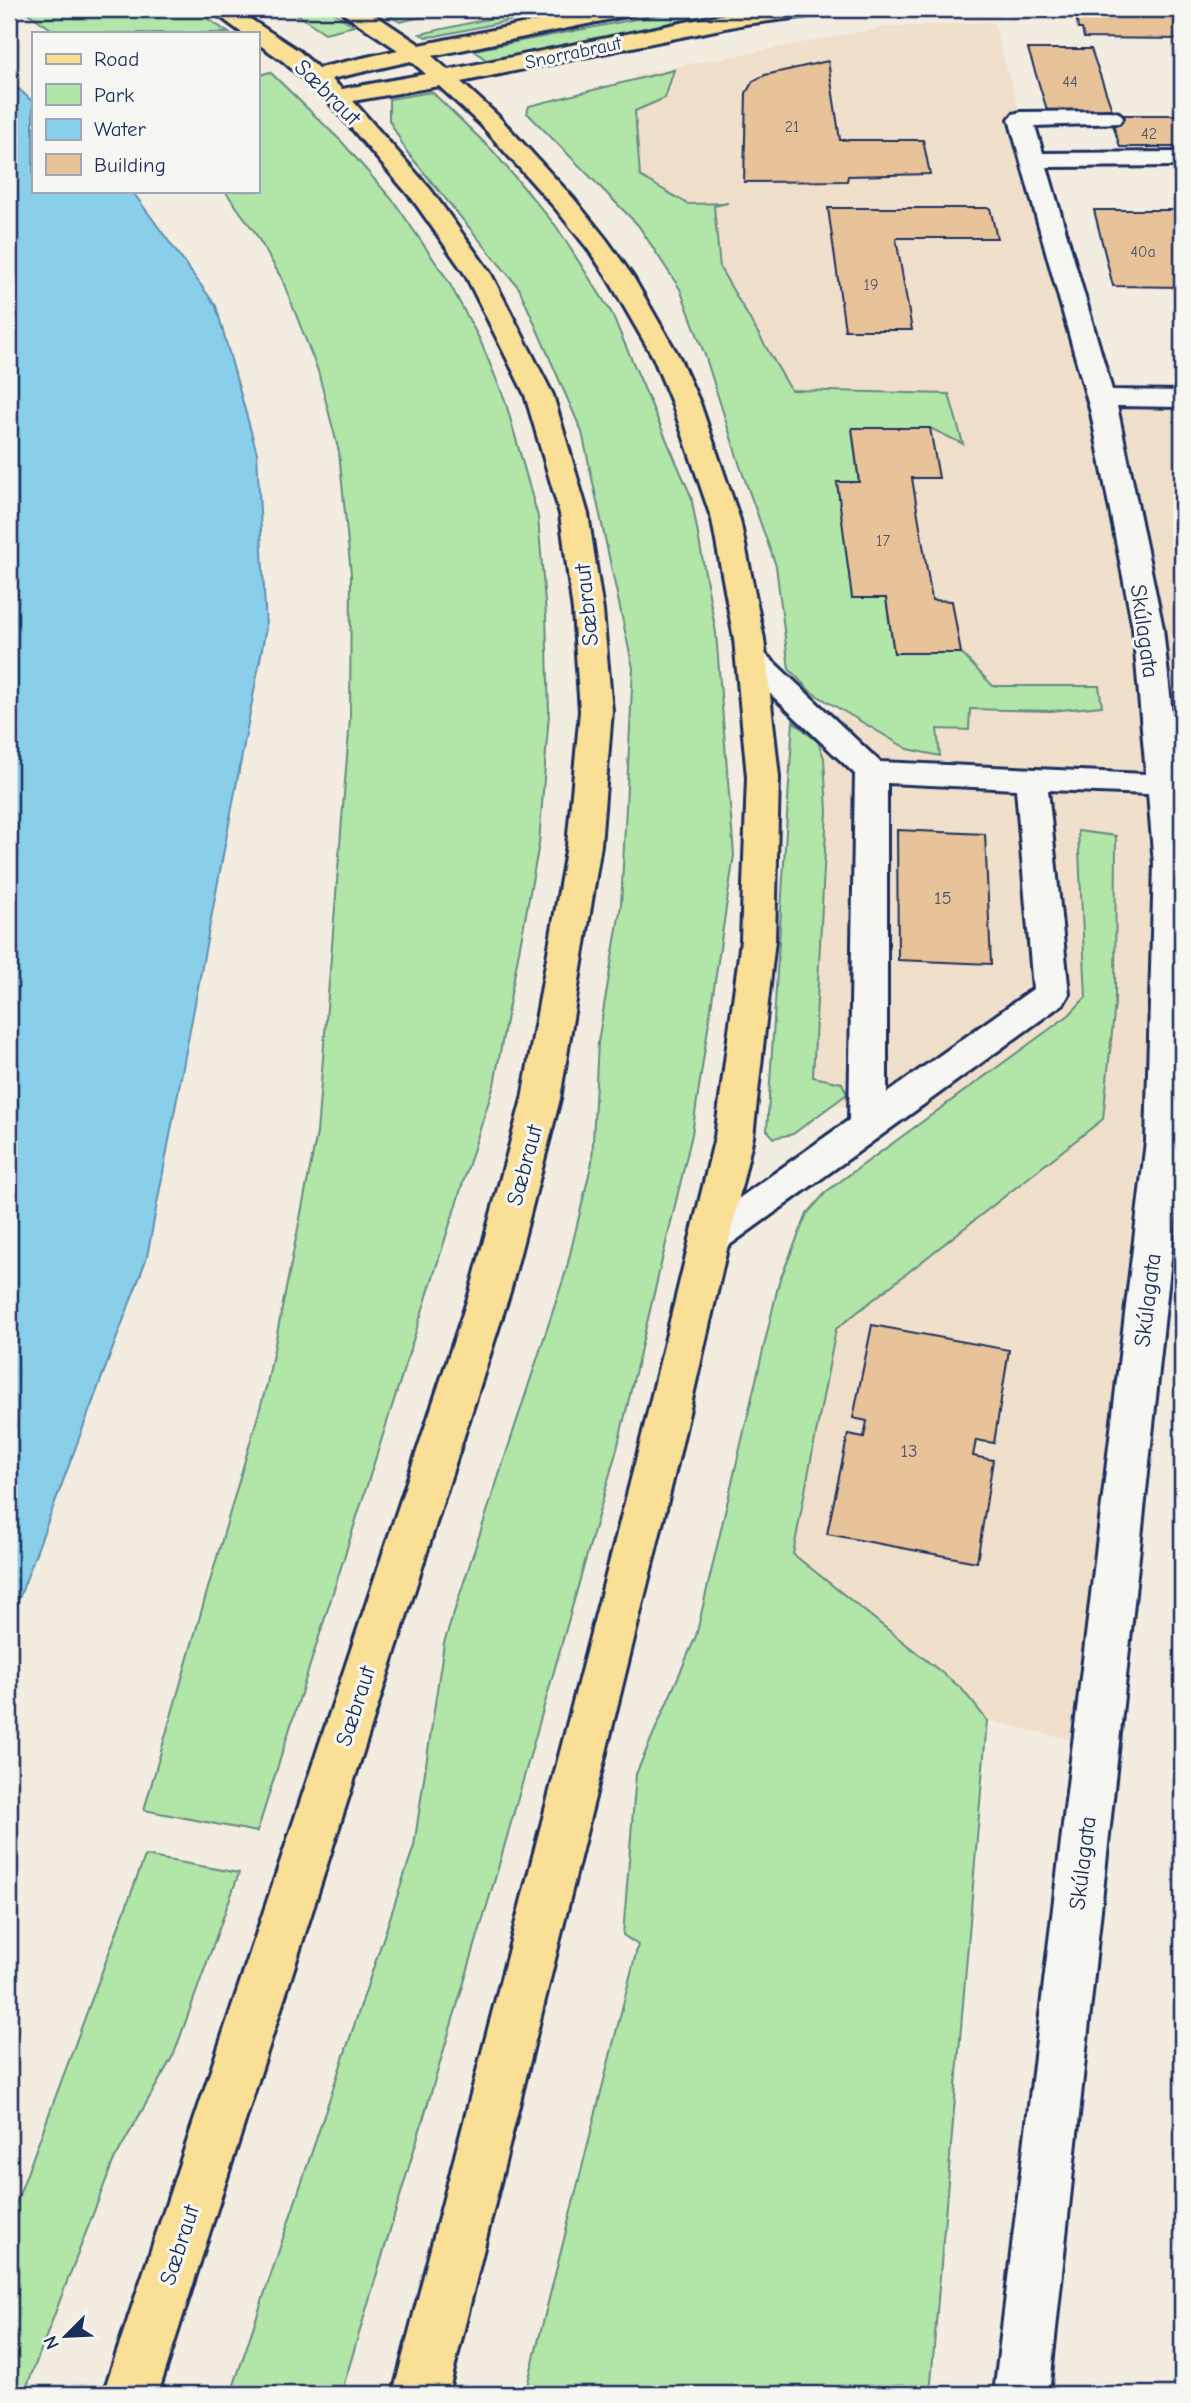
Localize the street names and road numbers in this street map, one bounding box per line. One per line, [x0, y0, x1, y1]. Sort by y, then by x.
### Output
street label: Snorrabraut [523, 32, 624, 74]
street label: Sæbraut [289, 54, 367, 132]
street label: Sæbraut [569, 561, 604, 648]
street label: Skúlagata [1125, 582, 1164, 680]
street label: Sæbraut [501, 1120, 549, 1209]
street label: Skúlagata [1128, 1252, 1167, 1349]
street label: Sæbraut [330, 1661, 382, 1750]
street label: Skúlagata [1063, 1815, 1102, 1912]
street label: Sæbraut [154, 2200, 206, 2289]

